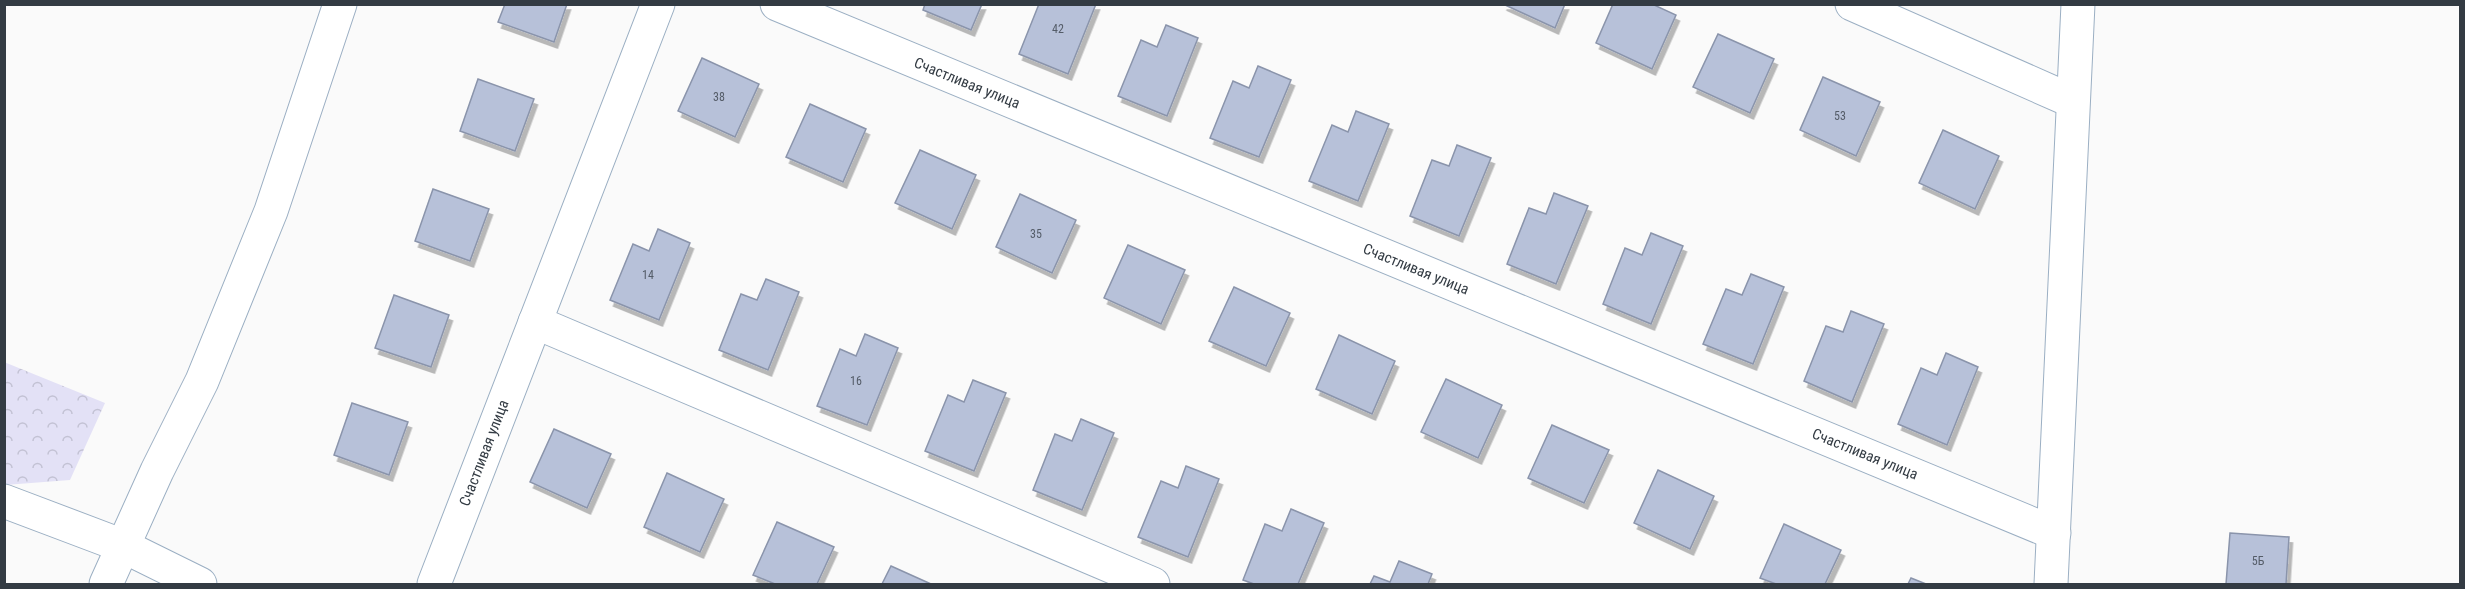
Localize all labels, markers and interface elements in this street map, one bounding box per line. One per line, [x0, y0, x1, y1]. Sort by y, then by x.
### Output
house number: 42 [1052, 22, 1064, 36]
street label: Счастливая улица [911, 54, 1023, 112]
house number: 38 [713, 90, 725, 104]
house number: 53 [1834, 109, 1846, 123]
house number: 35 [1030, 227, 1042, 241]
street label: Счастливая улица [1360, 240, 1472, 298]
house number: 14 [642, 268, 654, 282]
house number: 16 [850, 374, 862, 388]
street label: Счастливая улица [455, 397, 513, 509]
street label: Счастливая улица [1809, 425, 1921, 483]
house number: 5Б [2252, 554, 2265, 568]

